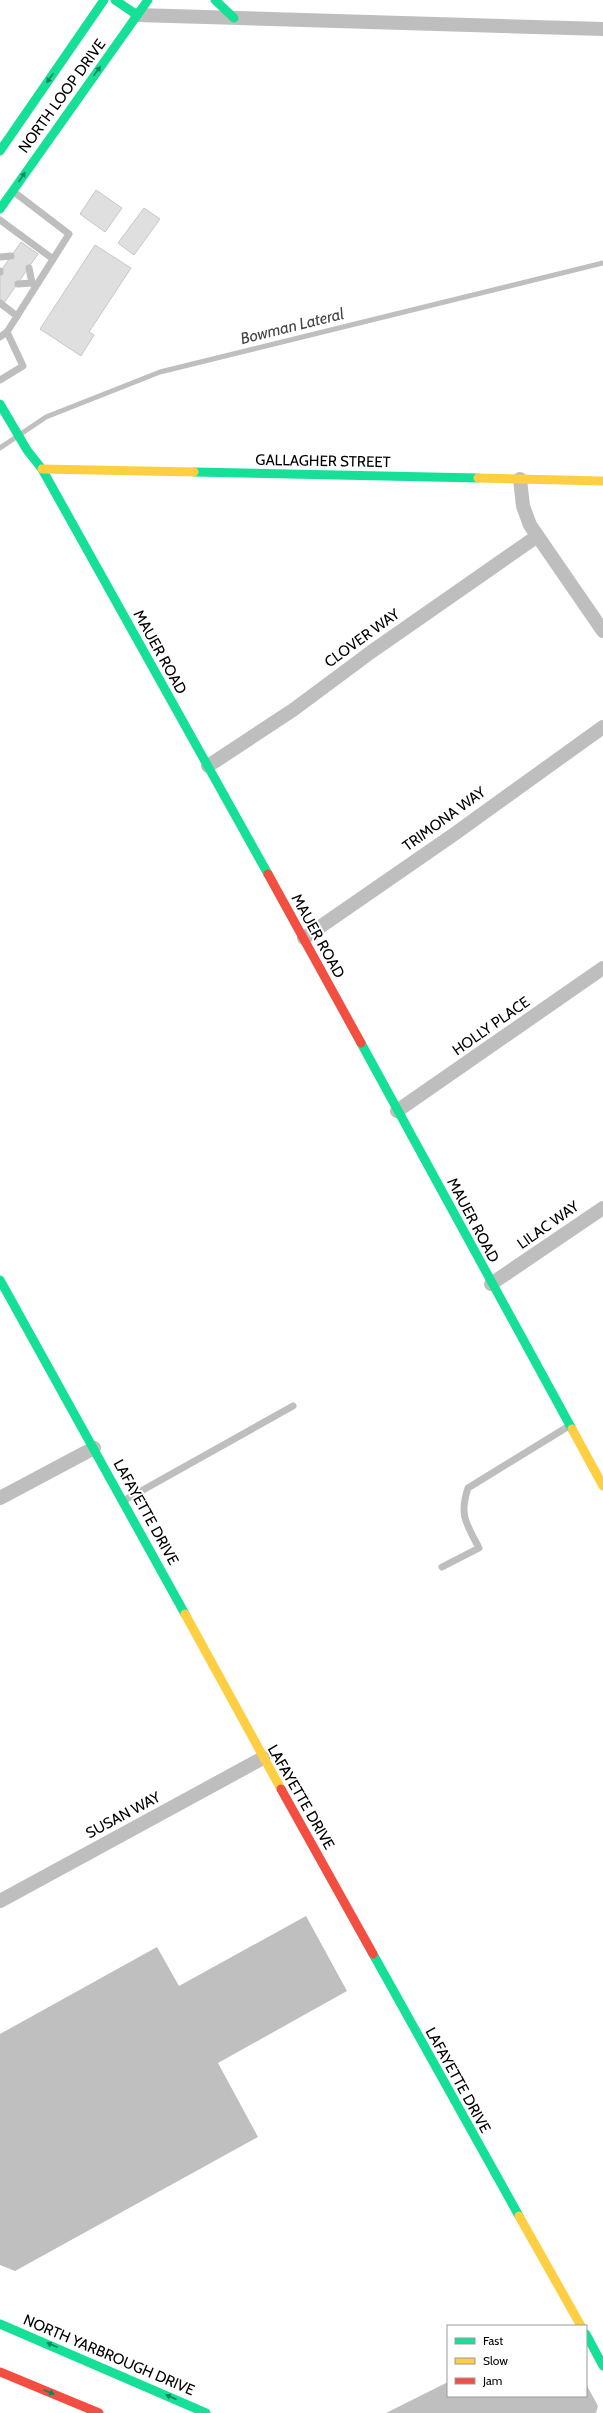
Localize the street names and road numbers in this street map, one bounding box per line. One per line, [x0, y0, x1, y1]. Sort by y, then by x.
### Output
street label: NORTH LOOP DRIVE [15, 36, 109, 156]
street label: GALLAGHER STREET [255, 451, 391, 471]
street label: CLOVER WAY [321, 605, 403, 671]
street label: MAUER ROAD [129, 607, 191, 697]
street label: TRIMONA WAY [399, 783, 489, 855]
street label: MAUER ROAD [287, 891, 349, 981]
street label: HOLLY PLACE [449, 993, 533, 1059]
street label: MAUER ROAD [443, 1175, 503, 1266]
street label: LILAC WAY [514, 1197, 583, 1253]
street label: LAFAYETTE DRIVE [110, 1456, 182, 1568]
street label: LAFAYETTE DRIVE [264, 1741, 338, 1853]
street label: SUSAN WAY [83, 1788, 164, 1842]
street label: LAFAYETTE DRIVE [422, 2024, 494, 2136]
street label: NORTH YARBROUGH DRIVE [21, 2311, 197, 2399]

